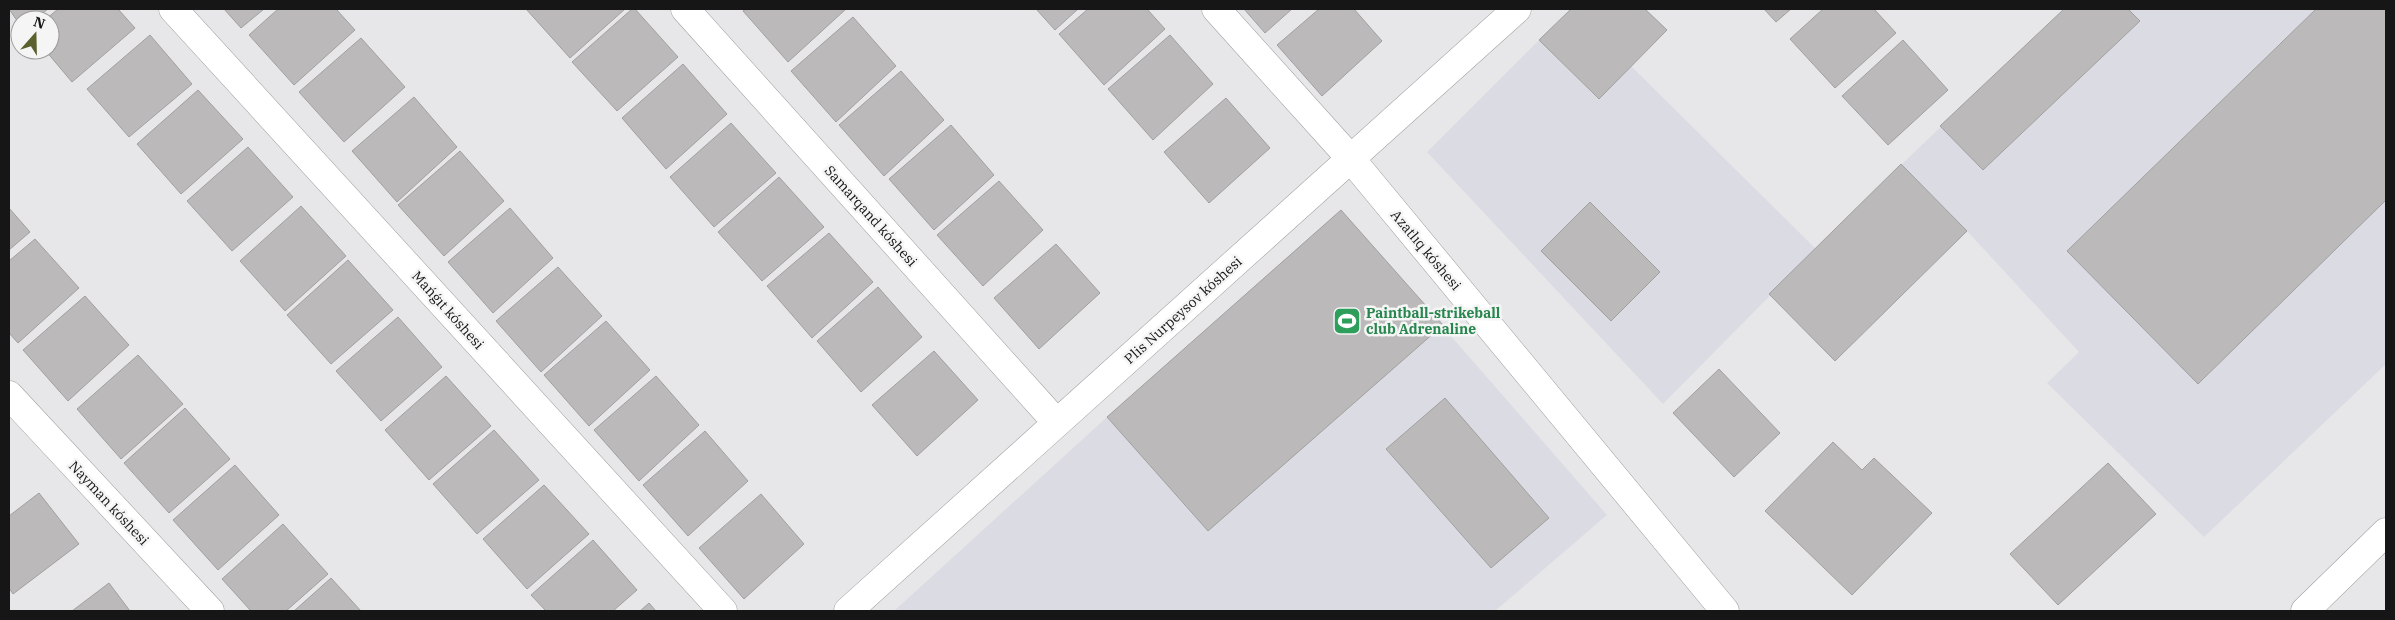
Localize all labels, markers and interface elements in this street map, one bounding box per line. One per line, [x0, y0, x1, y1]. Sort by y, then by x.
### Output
north arrow [10, 10, 60, 60]
text: N [31, 12, 48, 33]
street label: Samarqand kóshesi [821, 162, 921, 270]
street label: Azatlıq kóshesi [1387, 206, 1465, 294]
street label: Plis Nurpeysov kóshesi [1120, 252, 1246, 368]
street label: Mańǵıt kóshesi [408, 267, 488, 353]
place label: Paintball-strikeball club Adrenaline [1366, 304, 1501, 338]
sports icon: Paintball-strikeball club Adrenaline [1332, 306, 1362, 336]
street label: Nayman kóshesi [65, 457, 153, 549]

